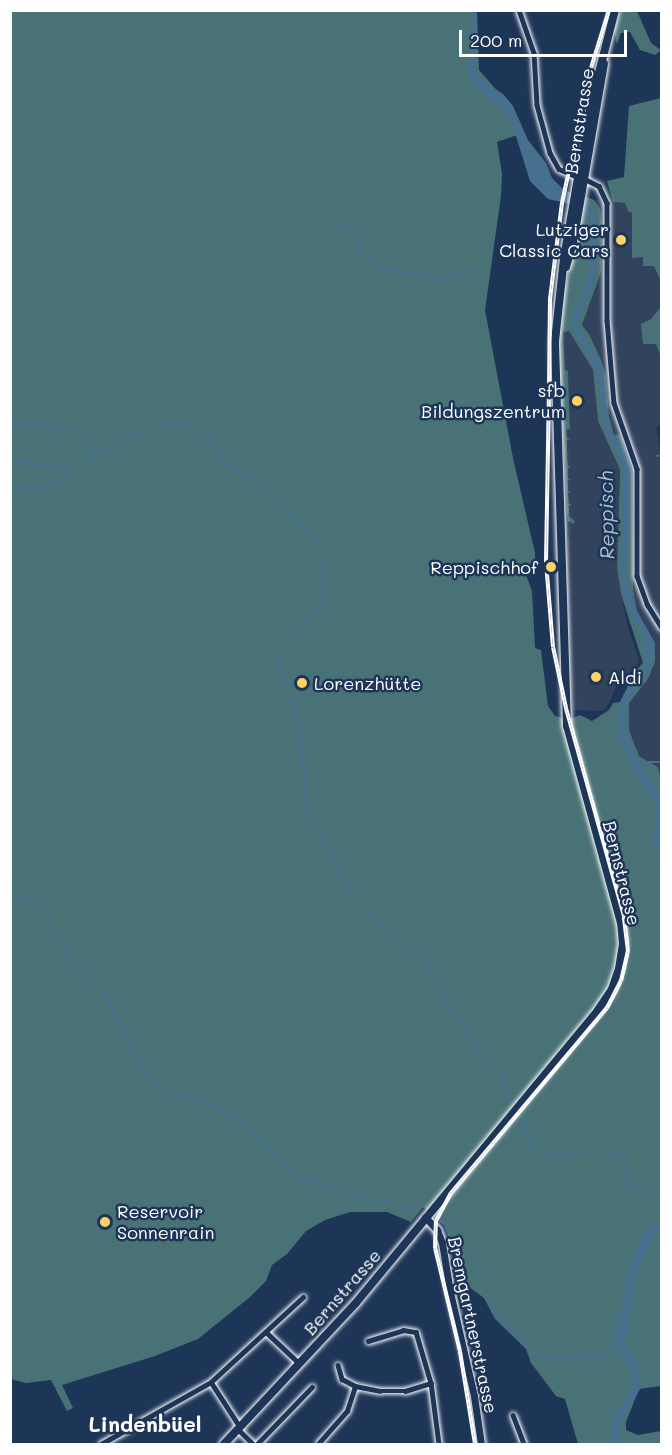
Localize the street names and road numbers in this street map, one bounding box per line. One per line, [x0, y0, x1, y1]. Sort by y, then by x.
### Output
street label: Bernstrasse [560, 67, 598, 175]
street label: Bernstrasse [599, 819, 645, 927]
street label: Bremgartnerstrasse [444, 1235, 502, 1415]
street label: Bernstrasse [299, 1245, 385, 1339]

